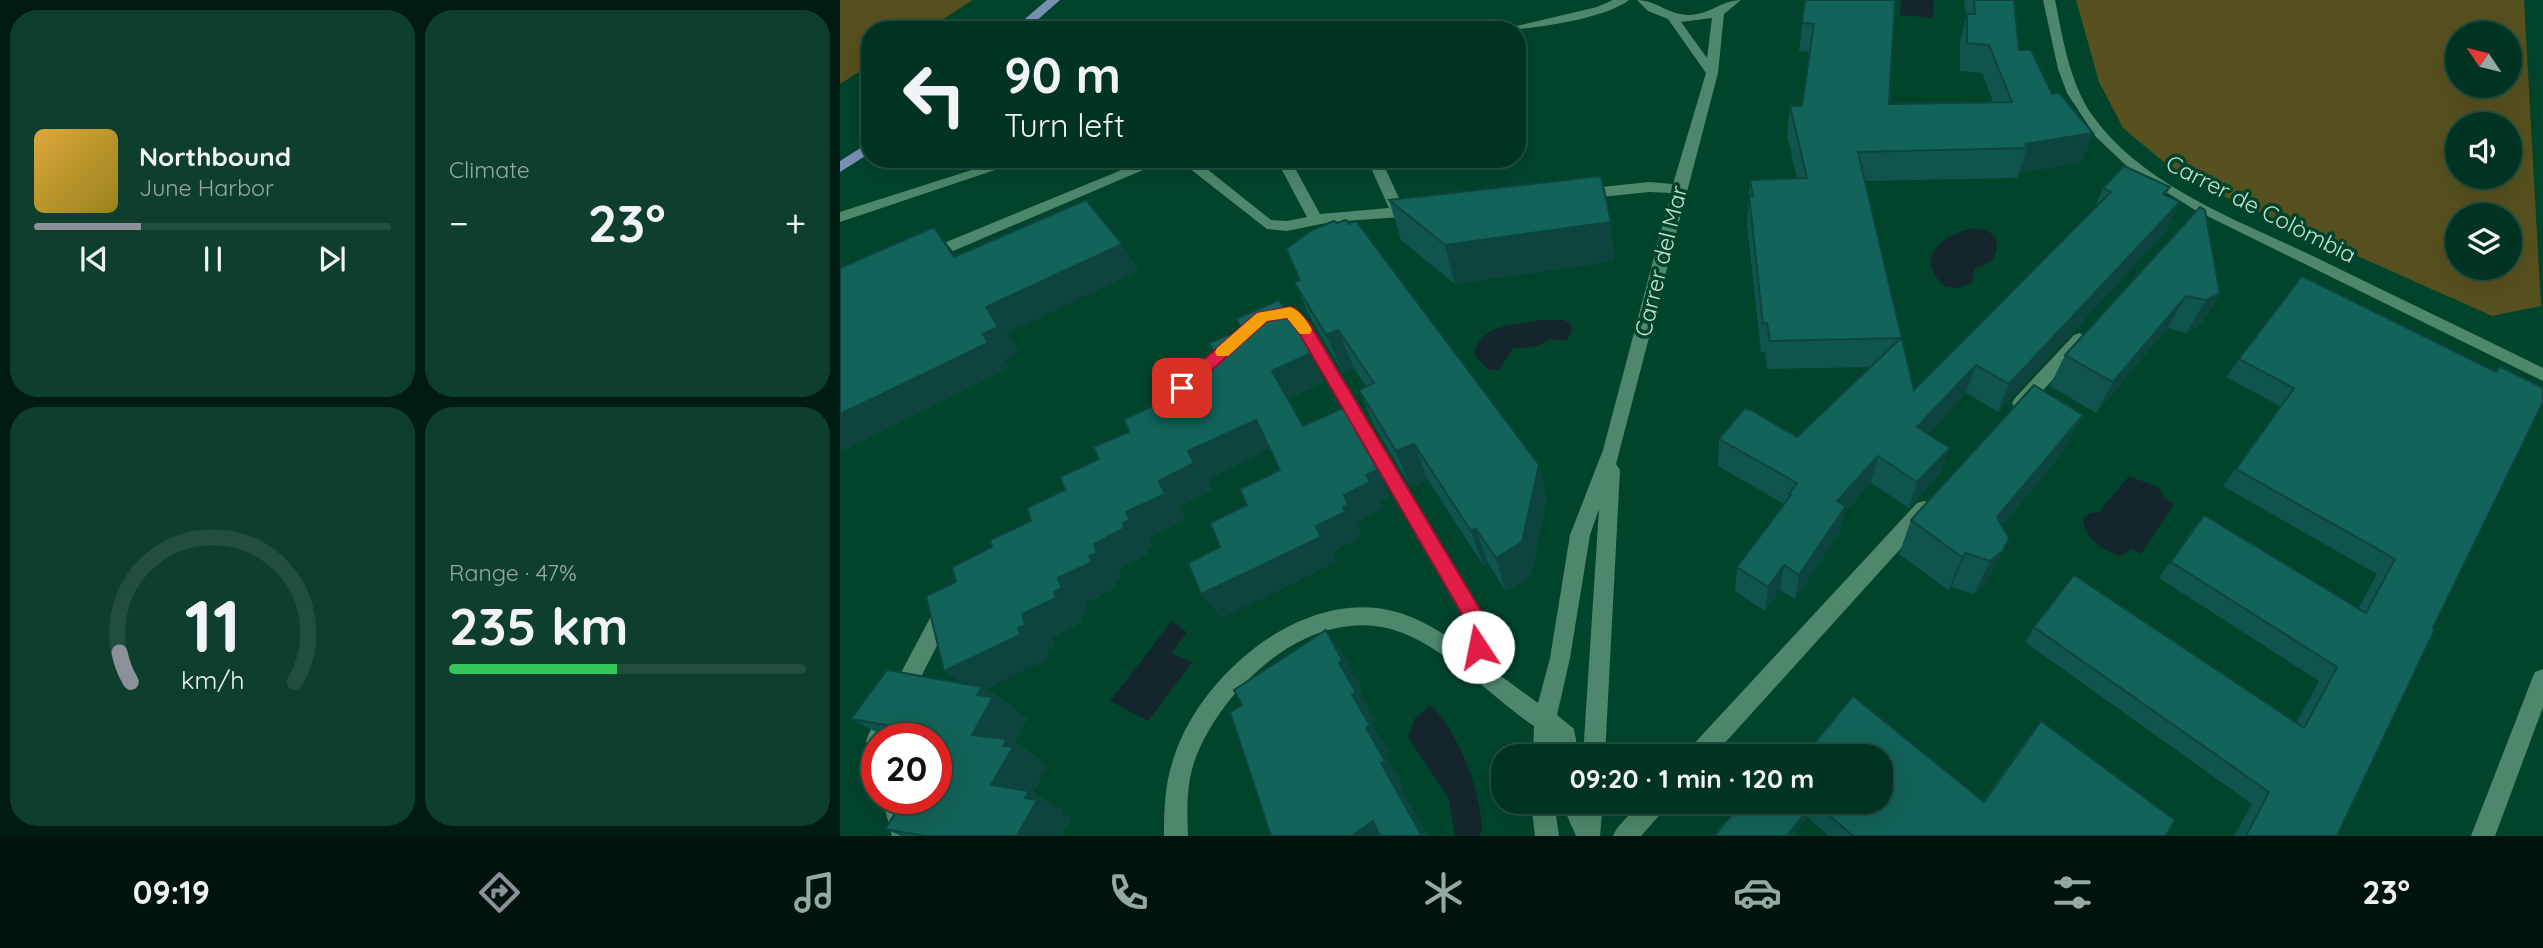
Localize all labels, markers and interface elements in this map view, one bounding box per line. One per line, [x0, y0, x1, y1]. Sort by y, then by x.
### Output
north arrow [2445, 21, 2522, 98]
map controls [2445, 21, 2522, 280]
text: 90 m [1004, 44, 1121, 105]
icon: left [889, 49, 980, 140]
text: Turn left [1004, 105, 1125, 145]
button: sound [2445, 112, 2522, 189]
text: Northbound [139, 140, 291, 173]
street label: Carrer de Colòmbia [2161, 148, 2361, 269]
text: Climate [449, 155, 530, 184]
text: June Harbor [139, 173, 274, 202]
street label: Carrer del Mar [1628, 182, 1693, 339]
text: 23° [588, 190, 666, 255]
text: − [449, 199, 469, 247]
text: + [785, 199, 806, 247]
button: layers [2445, 203, 2522, 280]
icon: previous [75, 240, 113, 278]
icon: pause [194, 240, 232, 278]
icon: next [313, 240, 351, 278]
pin [1152, 358, 1212, 418]
icon: arrive [1163, 369, 1201, 407]
text: Range · 47% [449, 558, 577, 587]
text: 11 [184, 580, 241, 671]
text: 235 km [449, 593, 629, 658]
position arrow [1441, 610, 1515, 684]
text: km/h [181, 664, 244, 695]
speed limit sign: 20 [861, 723, 952, 814]
text: 09:20 · 1 min · 120 m [1570, 762, 1814, 795]
icon: directions [475, 868, 524, 917]
icon: music [790, 868, 839, 917]
icon: phone [1104, 868, 1153, 917]
icon: climate [1419, 868, 1468, 917]
icon: car [1733, 868, 1782, 917]
icon: filters [2048, 868, 2097, 917]
text: 09:19 [133, 872, 210, 912]
text: 23° [2362, 872, 2410, 912]

